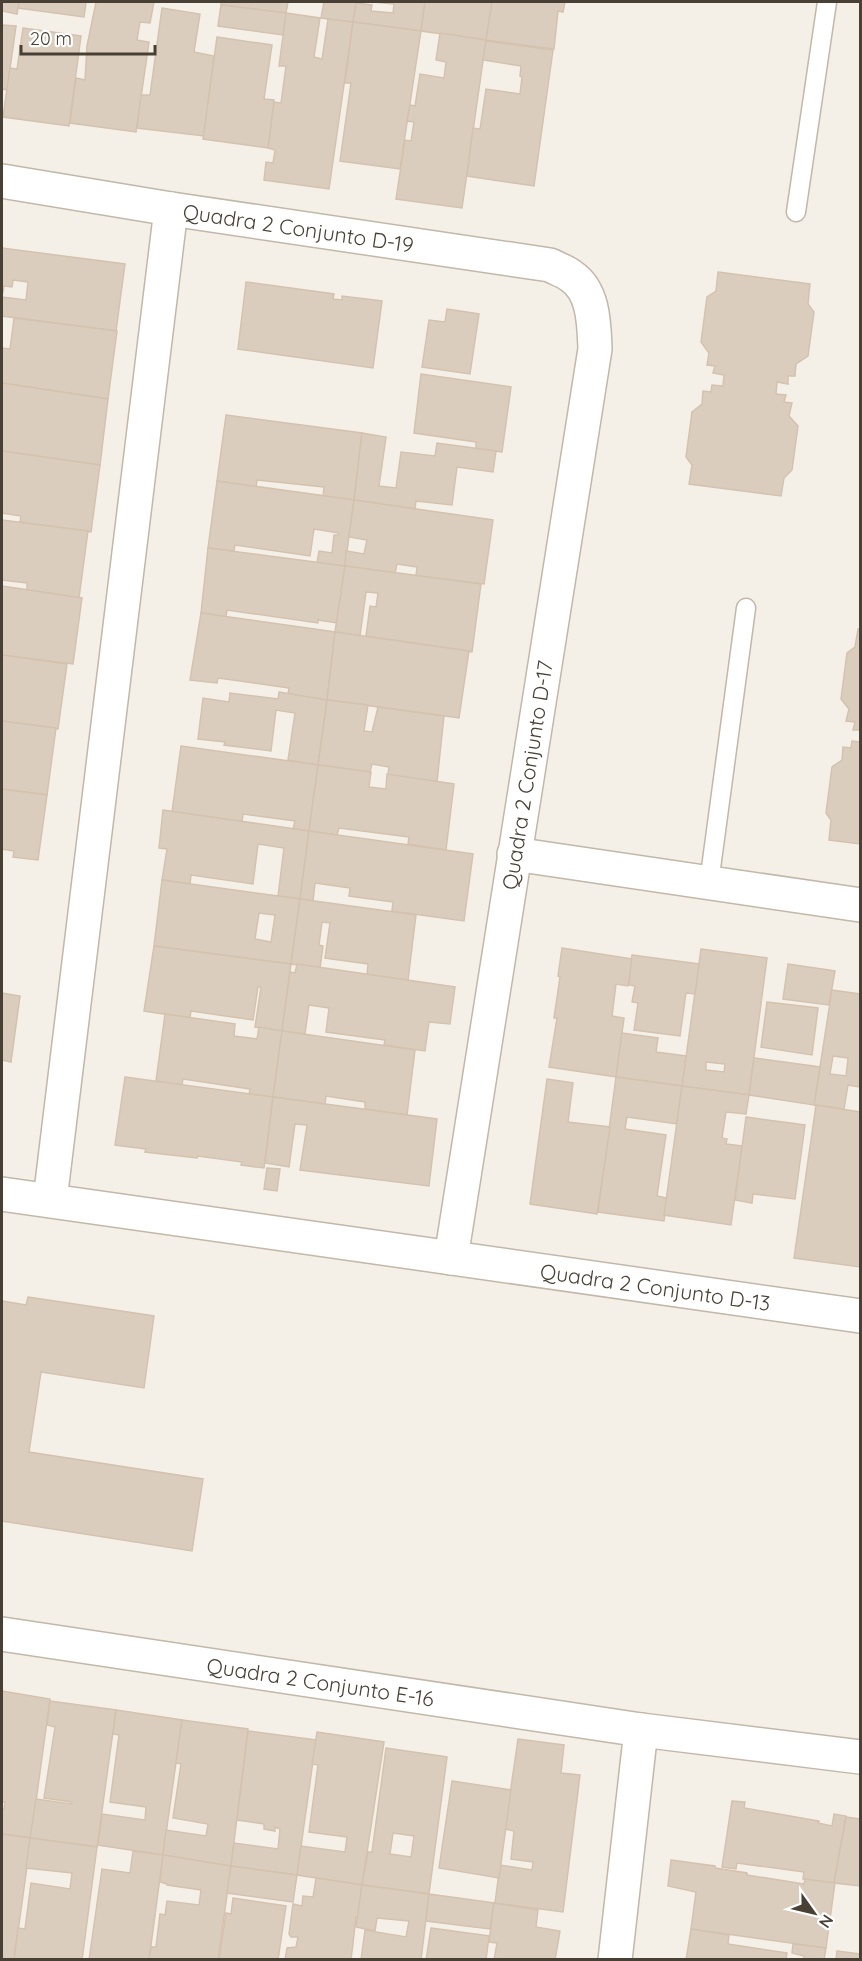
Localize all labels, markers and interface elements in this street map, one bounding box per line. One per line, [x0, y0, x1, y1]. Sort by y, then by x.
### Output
scale bar [21, 18, 154, 56]
text: 20 m [30, 27, 72, 50]
street label: Quadra 2 Conjunto D-19 [181, 198, 415, 258]
street label: Quadra 2 Conjunto D-17 [496, 658, 558, 892]
street label: Quadra 2 Conjunto D-13 [539, 1258, 772, 1316]
street label: Quadra 2 Conjunto E-16 [205, 1652, 436, 1712]
north arrow [784, 1883, 844, 1943]
text: N [815, 1911, 838, 1932]

